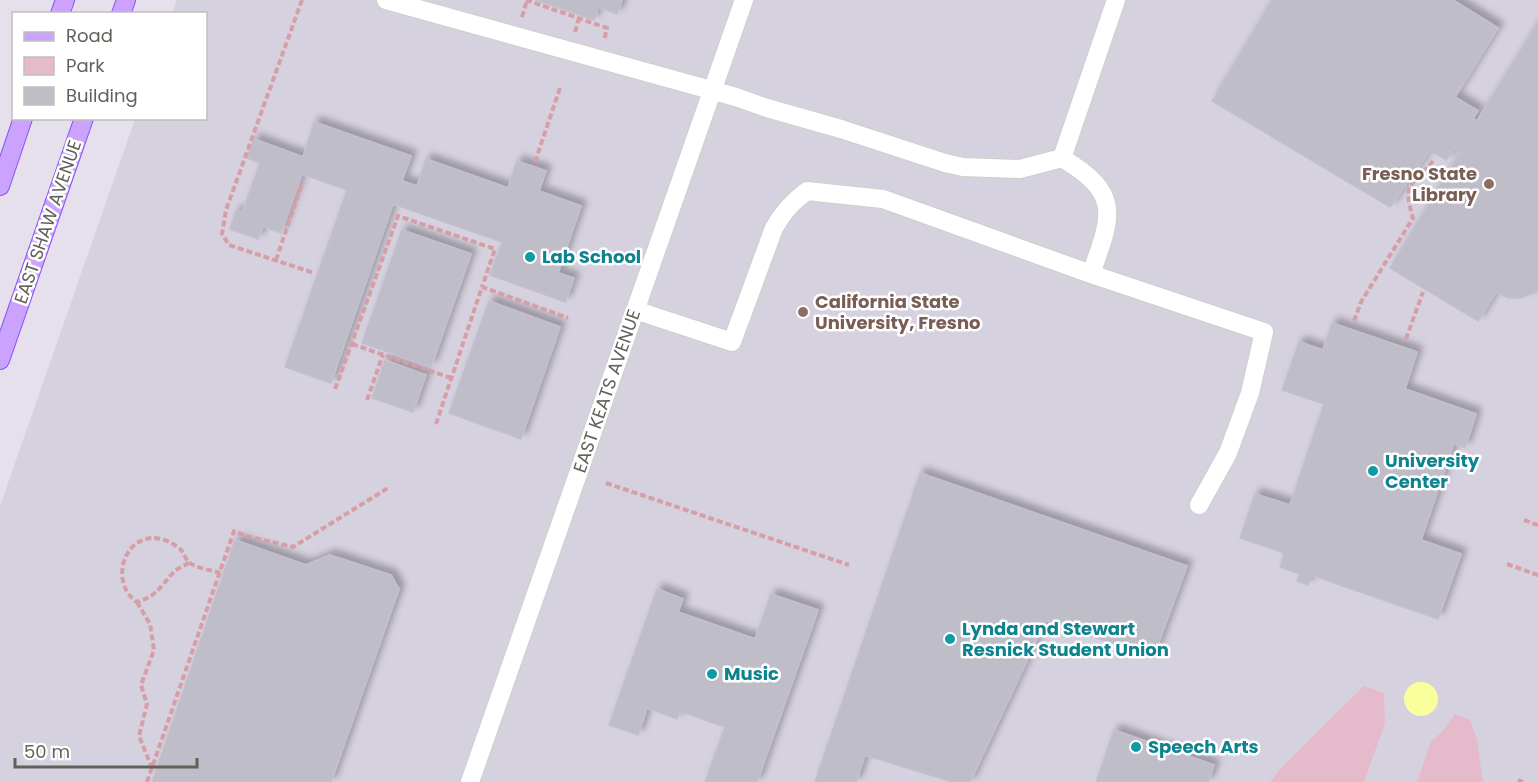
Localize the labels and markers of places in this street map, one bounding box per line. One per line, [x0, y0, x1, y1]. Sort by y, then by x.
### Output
place label: Fresno State Library [1362, 161, 1478, 207]
marker: Fresno State Library [1482, 177, 1496, 191]
place label: Lab School [542, 244, 641, 269]
marker: Lab School [523, 250, 537, 264]
place label: California State University, Fresno [815, 289, 981, 335]
marker: California State University, Fresno [796, 305, 810, 319]
place label: University Center [1385, 448, 1480, 494]
marker: University Center [1366, 464, 1380, 478]
place label: Lynda and Stewart Resnick Student Union [962, 616, 1169, 662]
marker: Lynda and Stewart Resnick Student Union [943, 632, 957, 646]
place label: Music [724, 661, 779, 686]
marker: Music [705, 667, 719, 681]
place label: Speech Arts [1148, 734, 1259, 759]
marker: Speech Arts [1129, 740, 1143, 754]

